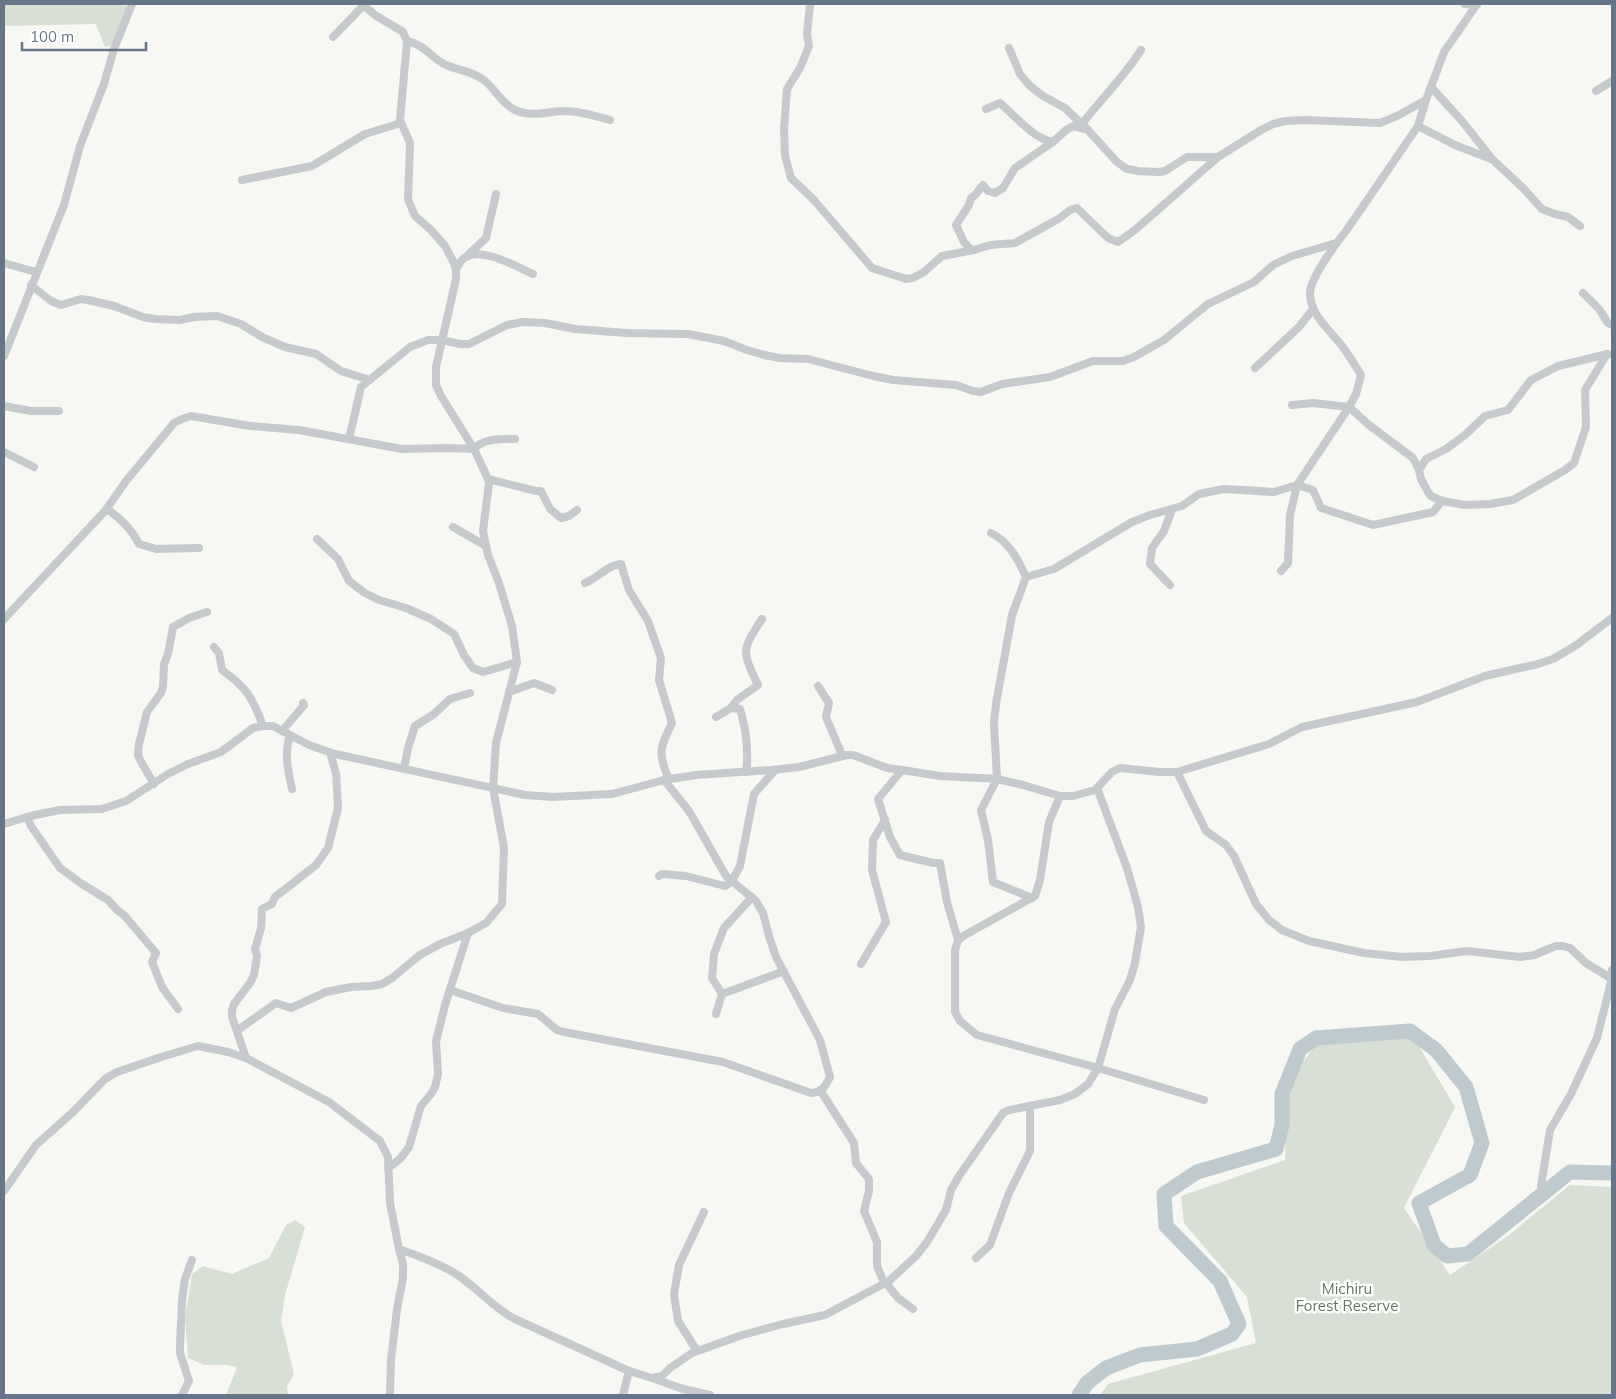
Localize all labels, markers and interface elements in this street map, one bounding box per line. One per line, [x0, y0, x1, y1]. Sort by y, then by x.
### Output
scale bar [22, 20, 146, 52]
text: 100 m [30, 27, 74, 46]
park label: Michiru Forest Reserve [1296, 1279, 1398, 1315]

